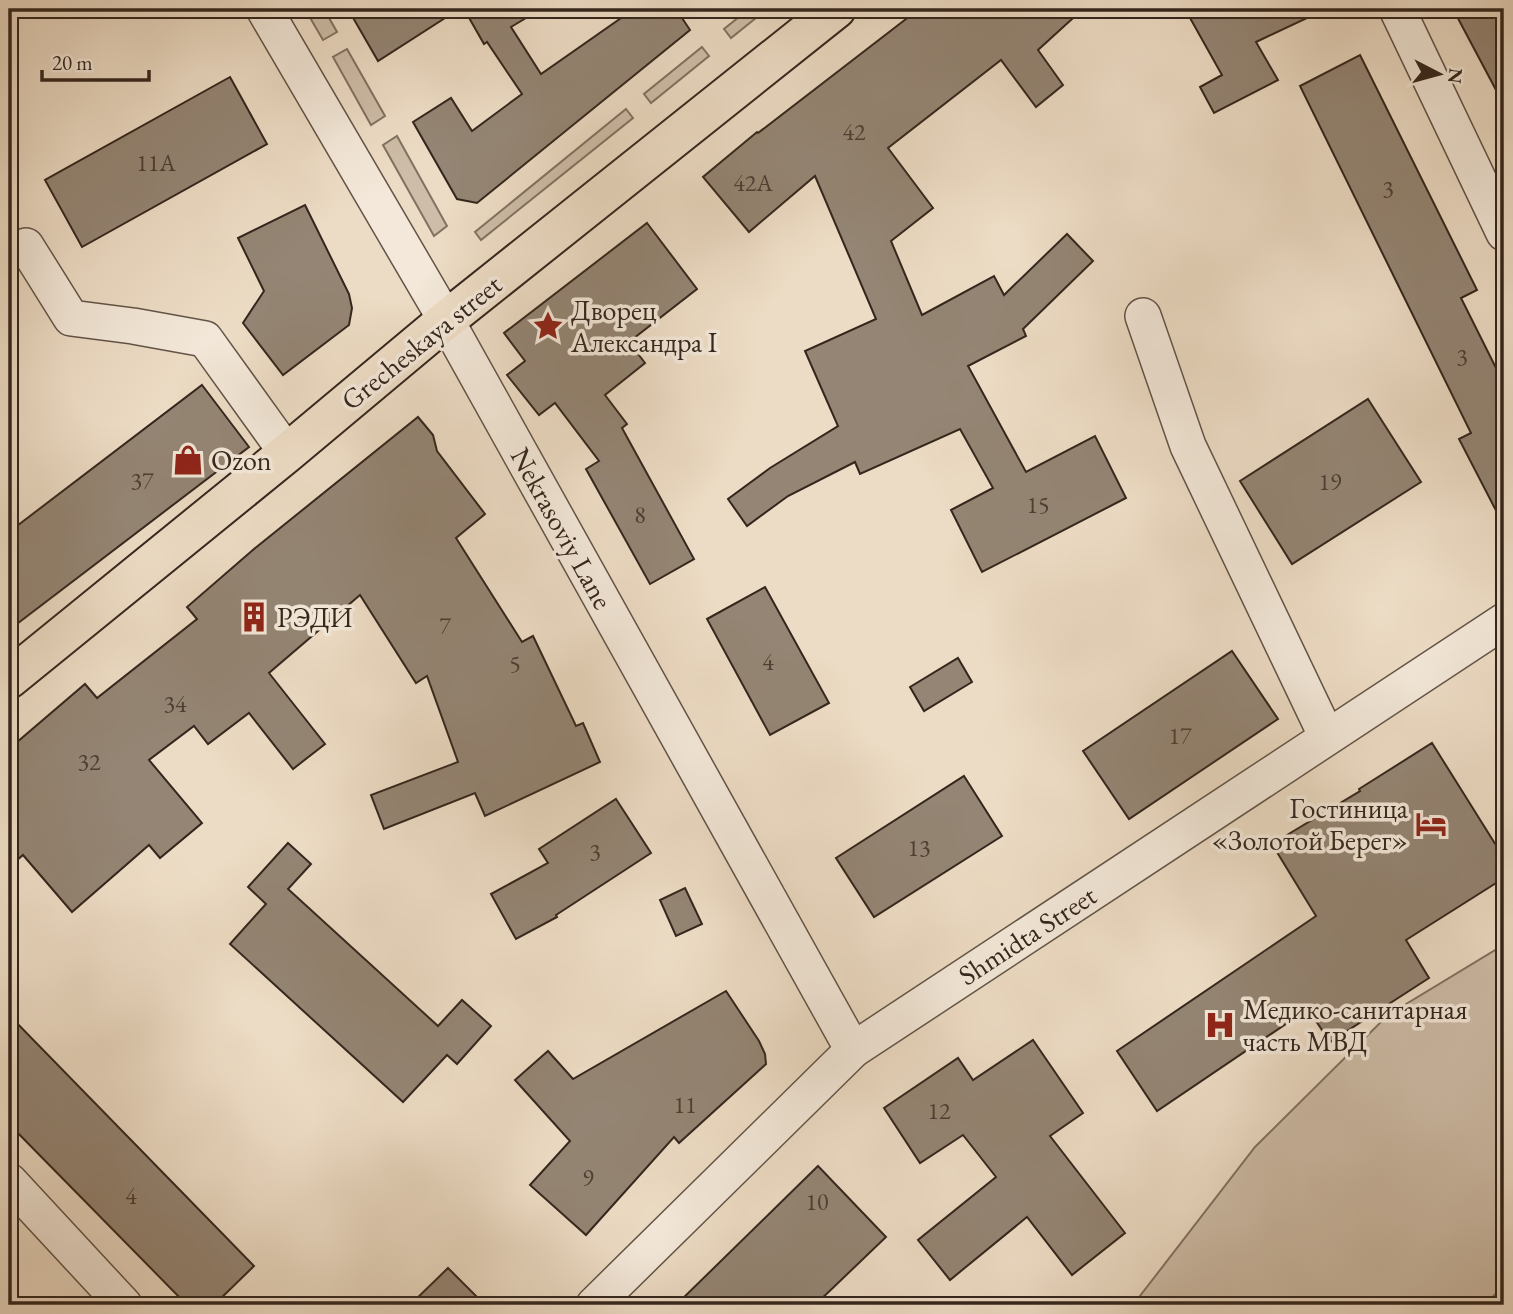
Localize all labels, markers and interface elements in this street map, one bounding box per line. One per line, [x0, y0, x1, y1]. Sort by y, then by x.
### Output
scale bar [42, 38, 149, 82]
north arrow [1404, 38, 1474, 108]
text: 20 m [52, 49, 93, 76]
text: N [1442, 67, 1469, 85]
house number: 42 [842, 116, 866, 147]
house number: 11А [136, 147, 176, 178]
house number: 42А [733, 167, 773, 198]
house number: 3 [1382, 173, 1394, 204]
street label: Grecheskaya street [333, 266, 509, 418]
place label: Дворец Александра I [570, 292, 718, 360]
place icon: Дворец Александра I [531, 309, 565, 343]
house number: 3 [1456, 341, 1468, 372]
street label: Nekrasoviy Lane [503, 441, 621, 615]
place label: Ozon [211, 442, 272, 478]
shop icon: Ozon [171, 443, 205, 477]
house number: 37 [130, 465, 154, 496]
house number: 19 [1318, 466, 1342, 497]
house number: 15 [1026, 489, 1050, 520]
house number: 8 [634, 499, 646, 530]
place label: РЭДИ [277, 599, 353, 635]
building icon: РЭДИ [237, 600, 271, 634]
house number: 7 [439, 610, 451, 641]
house number: 4 [762, 646, 774, 677]
house number: 5 [509, 648, 521, 679]
house number: 34 [163, 688, 187, 719]
house number: 17 [1168, 720, 1192, 751]
house number: 32 [77, 746, 101, 777]
place label: Гостиница «Золотой Берег» [1211, 790, 1409, 858]
hotel icon: Гостиница «Золотой Берег» [1414, 807, 1448, 841]
house number: 13 [907, 832, 931, 863]
house number: 3 [589, 836, 601, 867]
street label: Shmidta Street [951, 877, 1103, 993]
place label: Медико-санитарная часть МВД [1243, 991, 1467, 1059]
hospital icon: Медико-санитарная часть МВД [1203, 1008, 1237, 1042]
house number: 11 [673, 1089, 697, 1120]
house number: 12 [927, 1095, 951, 1126]
house number: 9 [582, 1162, 594, 1193]
house number: 4 [125, 1180, 137, 1211]
house number: 10 [805, 1186, 829, 1217]

